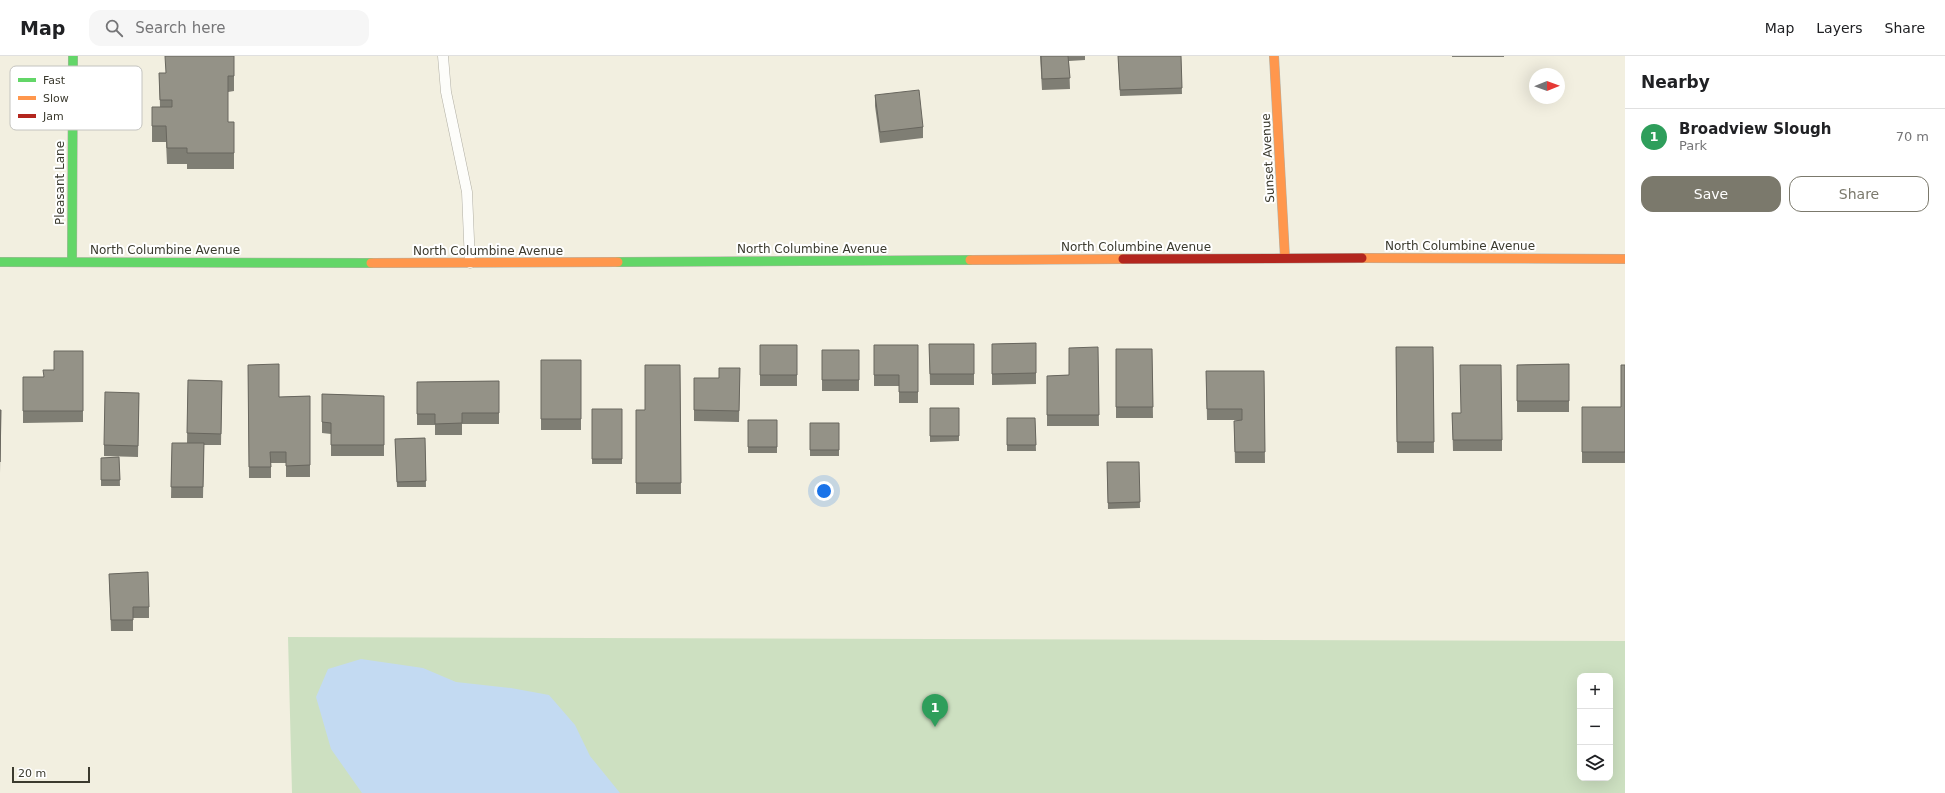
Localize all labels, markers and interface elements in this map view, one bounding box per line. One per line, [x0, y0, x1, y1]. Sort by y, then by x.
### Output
search box [89, 10, 369, 46]
text: Map [20, 17, 65, 39]
icon: search [103, 17, 125, 39]
text: Search here [135, 19, 225, 37]
text: Map [1765, 20, 1794, 36]
text: Layers [1816, 20, 1863, 36]
text: Share [1885, 20, 1925, 36]
legend [10, 66, 142, 130]
north arrow [1529, 68, 1565, 104]
text: Nearby [1641, 72, 1710, 92]
text: Fast [43, 74, 66, 87]
text: Slow [43, 92, 69, 105]
text: Jam [42, 110, 64, 123]
street label: Sunset Avenue [1259, 113, 1277, 203]
text: Broadview Slough [1679, 120, 1832, 138]
text: 1 [1649, 129, 1659, 144]
text: 70 m [1896, 129, 1929, 144]
text: Park [1679, 138, 1707, 153]
street label: Pleasant Lane [53, 141, 67, 225]
button: Save [1641, 176, 1781, 212]
button: Share [1789, 176, 1929, 212]
street label: North Columbine Avenue [1385, 239, 1535, 253]
street label: North Columbine Avenue [1061, 240, 1211, 254]
street label: North Columbine Avenue [737, 242, 887, 256]
street label: North Columbine Avenue [90, 243, 240, 257]
street label: North Columbine Avenue [413, 244, 563, 258]
your location [814, 481, 834, 501]
map controls [1577, 673, 1613, 781]
button: + [1577, 673, 1613, 709]
pin: 1 [922, 694, 948, 727]
button: − [1577, 709, 1613, 745]
button: layers [1577, 745, 1613, 781]
scale bar [12, 765, 90, 784]
text: 20 m [18, 767, 46, 780]

